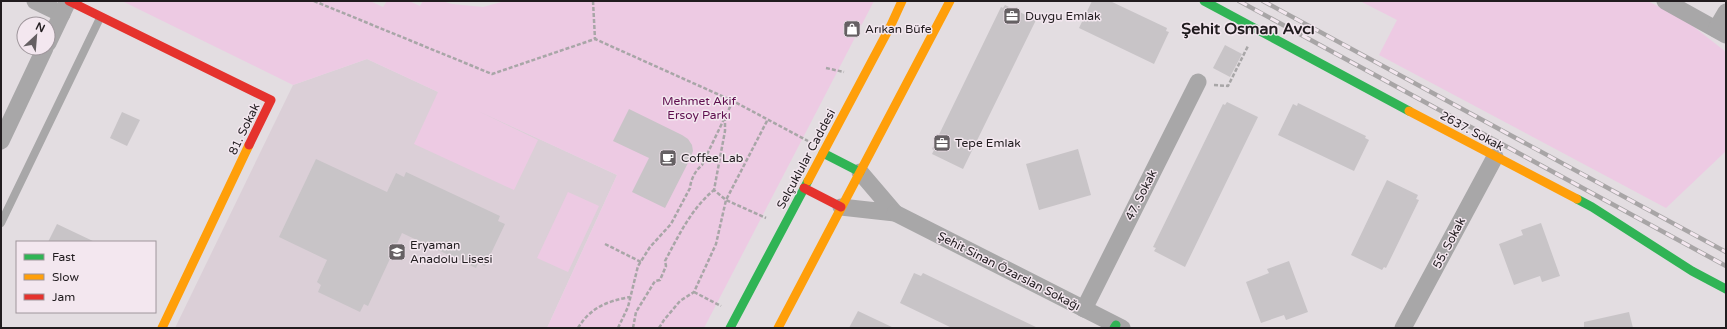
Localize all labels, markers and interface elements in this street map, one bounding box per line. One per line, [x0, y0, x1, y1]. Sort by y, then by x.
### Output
office icon: Duygu Emlak [1002, 6, 1022, 26]
place label: Duygu Emlak [1025, 9, 1101, 23]
north arrow [16, 16, 56, 56]
shop icon: Arıkan Büfe [842, 19, 862, 39]
district label: Şehit Osman Avcı [1181, 19, 1315, 39]
text: N [33, 20, 47, 35]
place label: Arıkan Büfe [865, 22, 932, 36]
park label: Mehmet Akif Ersoy Parkı [662, 94, 736, 122]
street label: 81. Sokak [225, 100, 263, 157]
street label: Selçuklular Caddesi [774, 107, 838, 211]
street label: 2637. Sokak [1438, 108, 1507, 154]
office icon: Tepe Emlak [932, 133, 952, 153]
place label: Tepe Emlak [955, 136, 1021, 150]
cafe icon: Coffee Lab [658, 148, 678, 168]
place label: Coffee Lab [681, 151, 743, 165]
street label: 47. Sokak [1122, 167, 1160, 223]
street label: 55. Sokak [1430, 215, 1468, 271]
street label: Şehit Sinan Özarslan Sokağı [935, 229, 1083, 313]
place label: Eryaman Anadolu Lisesi [410, 238, 492, 266]
legend [16, 241, 156, 313]
school or university icon: Eryaman Anadolu Lisesi [387, 242, 407, 262]
text: Fast [52, 250, 76, 264]
text: Slow [52, 270, 79, 284]
text: Jam [52, 290, 75, 304]

